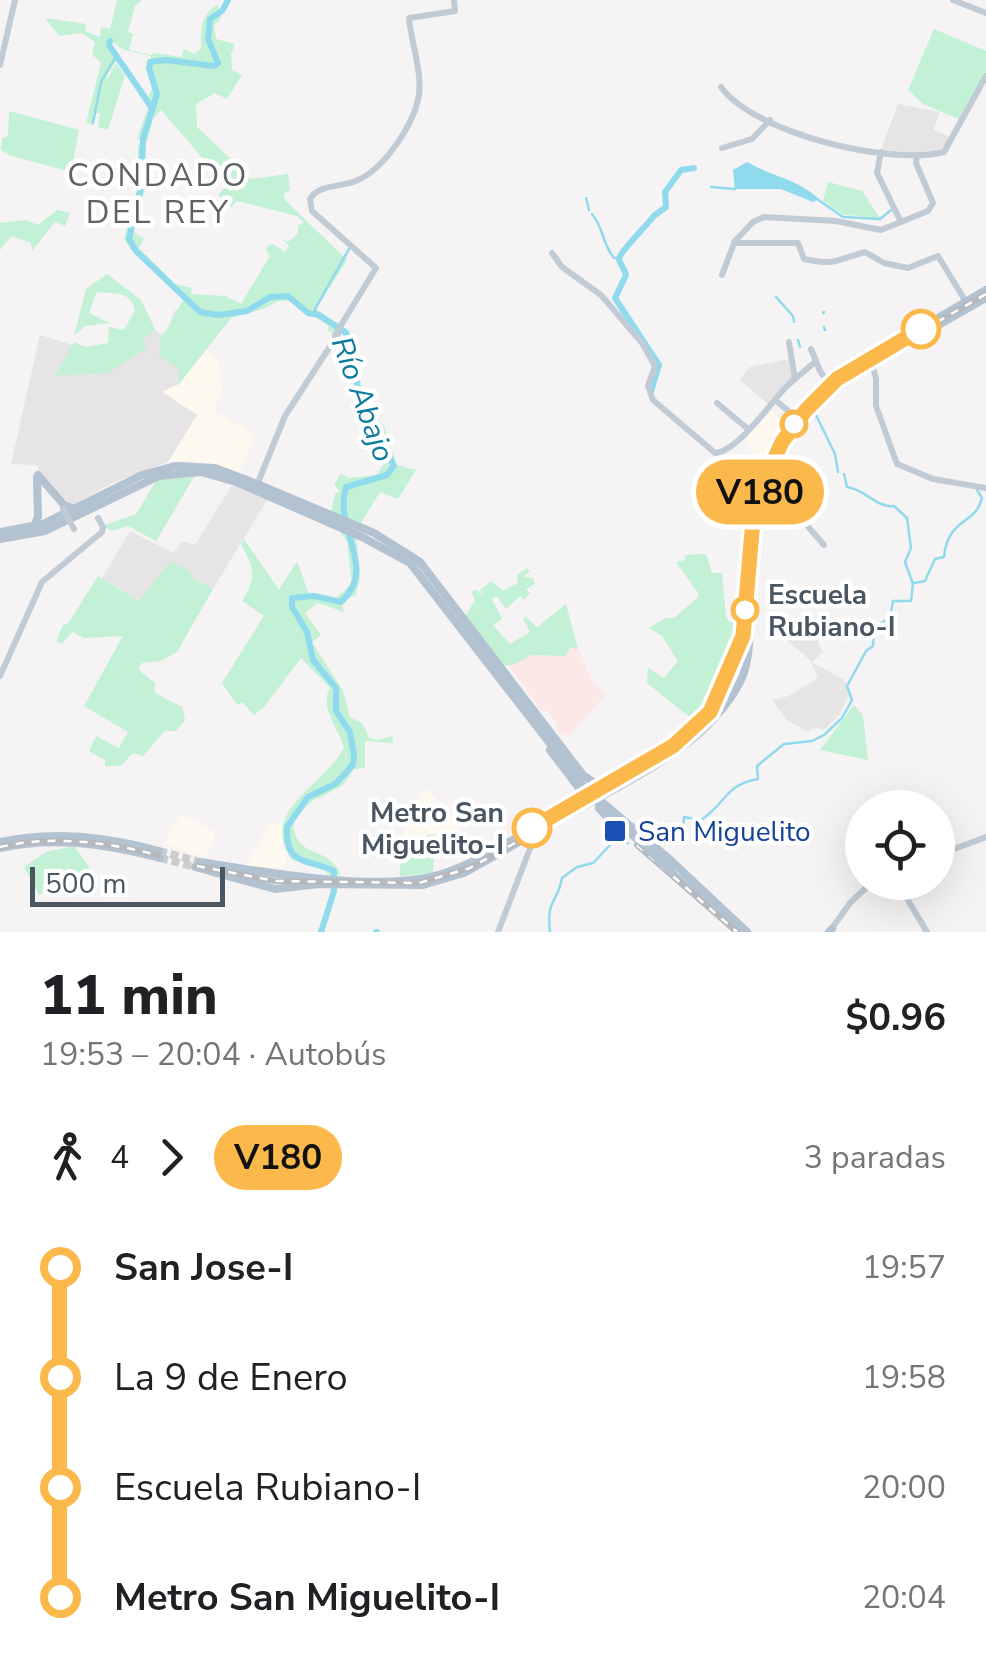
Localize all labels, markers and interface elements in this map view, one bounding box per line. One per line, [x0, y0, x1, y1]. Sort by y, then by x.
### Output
district label: CONDADO DEL REY [67, 154, 249, 234]
unlabelled marker [902, 310, 940, 348]
water label: Río Abajo [321, 331, 404, 467]
unlabelled marker [781, 411, 807, 437]
line badge: V180 [690, 460, 830, 524]
text: V180 [716, 469, 804, 516]
place label: Escuela Rubiano-I [768, 576, 896, 646]
marker: Escuela Rubiano-I [732, 597, 758, 623]
map controls [845, 790, 955, 900]
button: locate [845, 790, 955, 900]
place label: Metro San Miguelito-I [361, 794, 504, 864]
marker: Metro San Miguelito-I [513, 809, 551, 847]
place label: San Miguelito [638, 813, 811, 851]
marker: San Miguelito [602, 818, 628, 844]
scale bar [30, 862, 225, 906]
text: 500 m [45, 865, 127, 903]
text: 11 min [40, 958, 218, 1033]
text: $0.96 [845, 992, 946, 1043]
text: 19:53 – 20:04 · Autobús [40, 1033, 387, 1076]
icon: walk [40, 1130, 95, 1185]
icon: forward [144, 1130, 199, 1185]
text: V180 [234, 1134, 322, 1181]
text: 4 [110, 1136, 129, 1179]
text: 3 paradas [804, 1136, 946, 1179]
text: San Jose-I [114, 1242, 293, 1293]
text: 19:57 [862, 1246, 946, 1289]
text: La 9 de Enero [114, 1352, 348, 1403]
text: 19:58 [862, 1356, 946, 1399]
text: Escuela Rubiano-I [114, 1462, 421, 1513]
text: 20:00 [862, 1466, 946, 1509]
text: Metro San Miguelito-I [114, 1572, 500, 1623]
text: 20:04 [862, 1576, 946, 1619]

